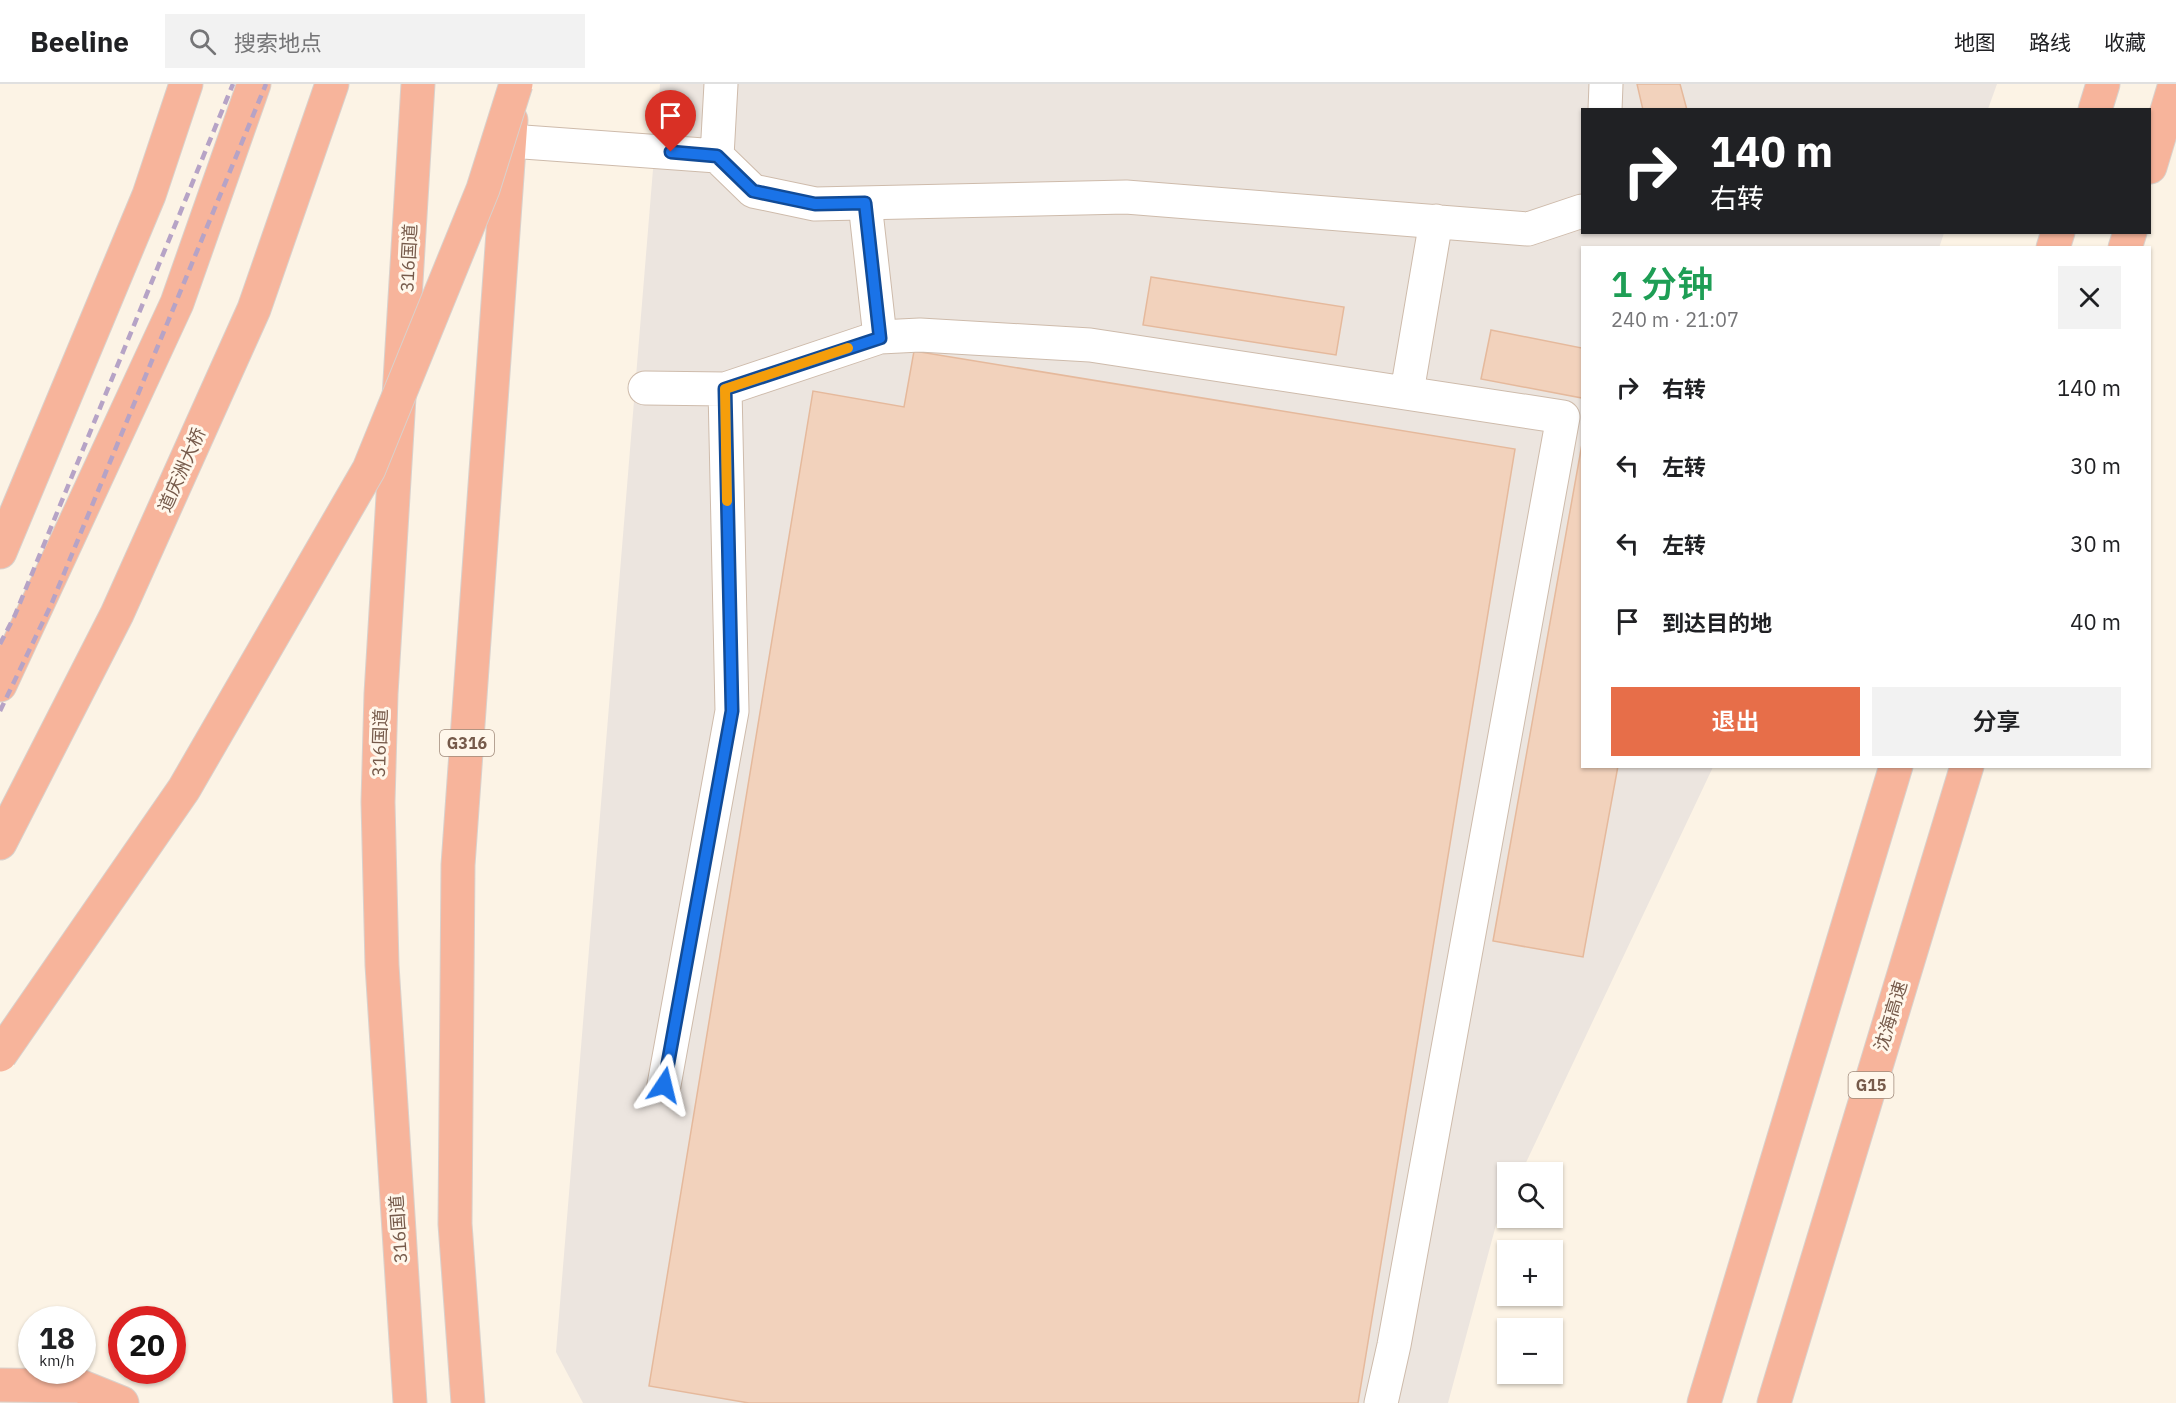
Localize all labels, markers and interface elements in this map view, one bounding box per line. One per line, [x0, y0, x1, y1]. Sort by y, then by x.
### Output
search box [165, 14, 585, 68]
text: Beeline [30, 23, 129, 60]
icon: search [186, 25, 219, 58]
text: 搜索地点 [234, 28, 322, 57]
text: 地图 [1954, 28, 1996, 56]
text: 路线 [2029, 28, 2071, 56]
text: 收藏 [2104, 28, 2146, 56]
pin [645, 90, 696, 152]
icon: arrive [654, 99, 687, 132]
text: 140 m [1710, 124, 1833, 179]
icon: right [1611, 132, 1689, 210]
text: 右转 [1710, 180, 1764, 215]
street label: 316国道 [395, 223, 422, 293]
text: 1 分钟 [1611, 260, 1713, 307]
button: close [2058, 266, 2121, 329]
text: 240 m · 21:07 [1611, 306, 1739, 333]
icon: right [1611, 371, 1644, 404]
text: 140 m [2057, 373, 2121, 402]
text: 右转 [1662, 374, 1706, 403]
street label: 道庆洲大桥 [153, 424, 210, 516]
icon: left [1611, 449, 1644, 482]
text: 30 m [2070, 451, 2121, 480]
text: 左转 [1662, 452, 1706, 481]
icon: left [1611, 527, 1644, 560]
text: 30 m [2070, 529, 2121, 558]
text: 左转 [1662, 530, 1706, 559]
icon: arrive [1611, 605, 1644, 638]
text: 40 m [2070, 607, 2121, 636]
text: 到达目的地 [1662, 608, 1772, 637]
button: 退出 [1611, 687, 1860, 756]
button: 分享 [1872, 687, 2121, 756]
street label: 316国道 [367, 708, 392, 778]
road number: G316 [440, 730, 494, 756]
street label: 沈海高速 [1869, 978, 1912, 1054]
position arrow [632, 1053, 696, 1117]
road number: G15 [1848, 1072, 1894, 1098]
map controls [1497, 1162, 1563, 1384]
button: search [1497, 1162, 1563, 1228]
street label: 316国道 [385, 1194, 412, 1264]
button: + [1497, 1240, 1563, 1306]
speed limit sign: 20 [108, 1306, 186, 1384]
text: 18 [39, 1318, 75, 1357]
button: − [1497, 1318, 1563, 1384]
text: km/h [39, 1351, 75, 1370]

